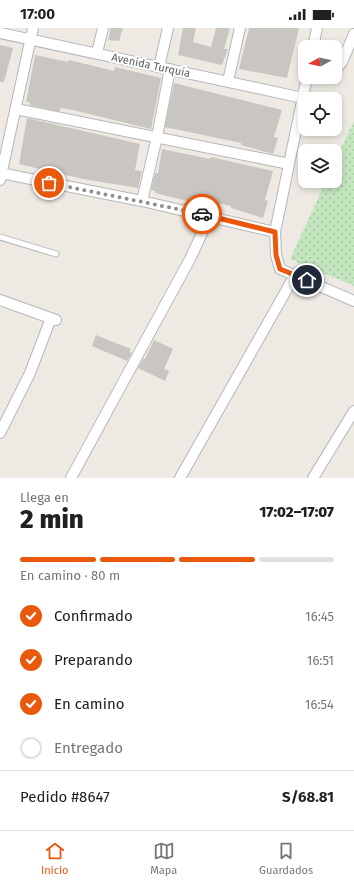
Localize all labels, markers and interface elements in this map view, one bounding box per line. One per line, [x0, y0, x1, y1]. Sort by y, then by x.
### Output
text: 17:00 [20, 5, 55, 23]
north arrow [298, 40, 342, 84]
map controls [298, 40, 342, 188]
street label: Avenida Turquía [110, 51, 192, 80]
button: locate [298, 92, 342, 136]
button: layers [298, 144, 342, 188]
pin [32, 166, 66, 200]
icon: bag [38, 172, 60, 194]
courier [182, 194, 222, 234]
icon: car [191, 203, 213, 225]
pin [290, 263, 324, 297]
icon: home [296, 269, 318, 291]
text: Llega en [20, 490, 69, 505]
text: 17:02–17:07 [259, 503, 334, 521]
text: 2 min [20, 504, 84, 535]
text: En camino · 80 m [20, 568, 120, 583]
icon: check [20, 605, 42, 627]
text: Confirmado [54, 607, 133, 625]
text: 16:45 [305, 609, 334, 624]
icon: check [20, 649, 42, 671]
text: Preparando [54, 651, 133, 669]
text: 16:51 [307, 653, 334, 668]
icon: check [20, 693, 42, 715]
text: En camino [54, 695, 124, 713]
text: 16:54 [305, 697, 334, 712]
text: Entregado [54, 739, 123, 757]
text: Pedido #8647 [20, 788, 110, 806]
text: S/68.81 [282, 788, 334, 806]
tab: Inicio [41, 840, 68, 877]
tab: Mapa [150, 840, 177, 877]
tab: Guardados [259, 840, 313, 877]

